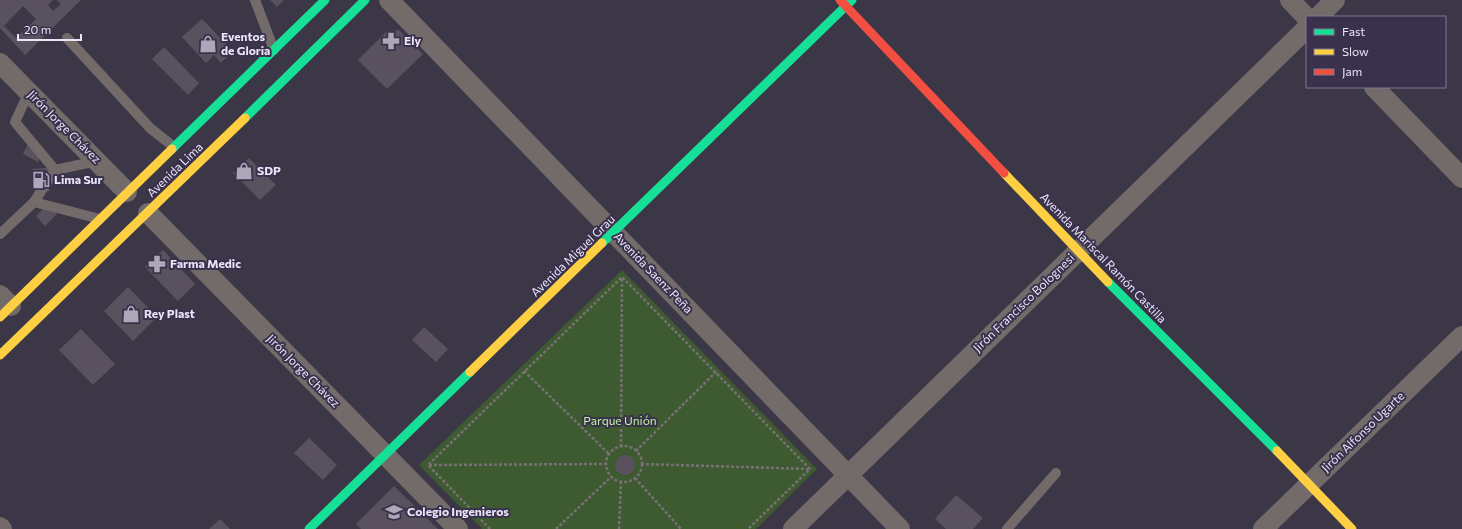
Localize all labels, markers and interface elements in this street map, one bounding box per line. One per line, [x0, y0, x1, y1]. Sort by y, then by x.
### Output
scale bar [18, 16, 81, 42]
legend [1306, 16, 1446, 88]
text: 20 m [24, 22, 51, 36]
text: Fast [1342, 24, 1365, 38]
place label: Eventos de Gloria [221, 29, 270, 57]
pharmacy icon: Ely [381, 31, 401, 51]
place label: Ely [404, 33, 421, 47]
shop icon: Eventos de Gloria [198, 34, 218, 54]
text: Slow [1342, 44, 1369, 58]
text: Jam [1342, 64, 1362, 79]
street label: Jirón Jorge Chávez [25, 87, 104, 166]
street label: Avenida Lima [143, 139, 205, 199]
shop icon: SDP [234, 161, 254, 181]
place label: SDP [257, 163, 281, 177]
fuel station icon: Lima Sur [31, 170, 51, 190]
place label: Lima Sur [54, 172, 102, 186]
street label: Avenida Mariscal Ramón Castilla [1038, 189, 1170, 325]
street label: Avenida Miguel Grau [527, 212, 617, 299]
street label: Avenida Saenz Peña [611, 229, 696, 316]
street label: Jirón Francisco Bolognesi [970, 250, 1078, 355]
pharmacy icon: Farma Medic [147, 254, 167, 274]
place label: Farma Medic [170, 256, 241, 270]
shop icon: Rey Plast [121, 304, 141, 324]
place label: Rey Plast [144, 306, 195, 320]
street label: Jirón Jorge Chávez [264, 331, 343, 410]
street label: Jirón Alfonso Ugarte [1318, 388, 1407, 475]
park label: Parque Unión [583, 413, 657, 427]
school or university icon: Colegio Ingenieros [384, 502, 404, 522]
place label: Colegio Ingenieros [407, 504, 509, 518]

